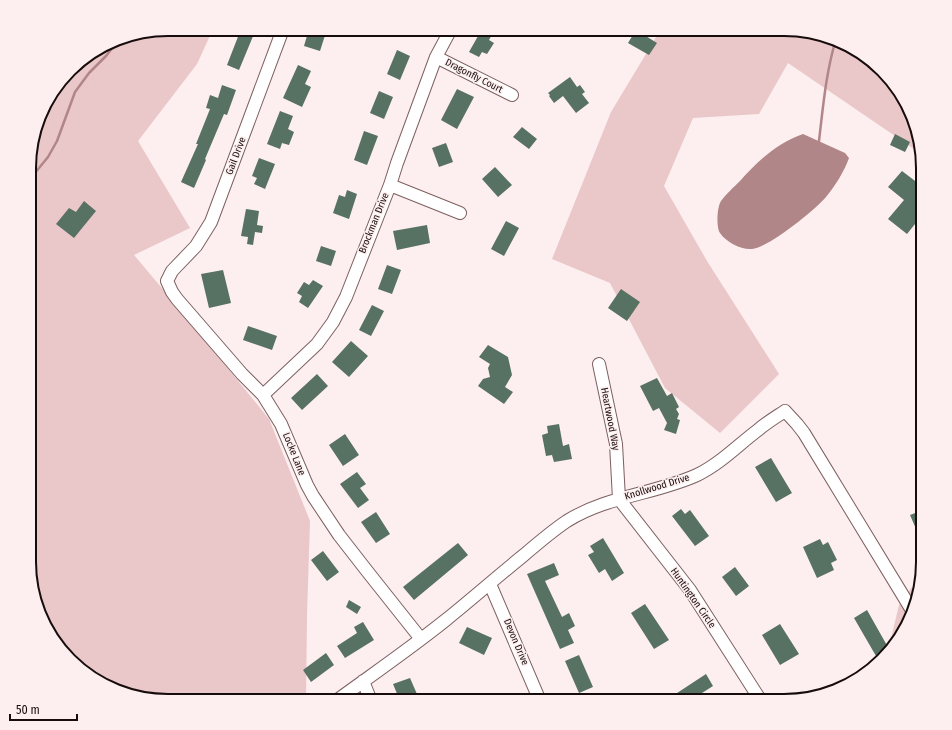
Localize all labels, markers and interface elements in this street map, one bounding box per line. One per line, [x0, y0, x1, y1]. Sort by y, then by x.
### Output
street label: Dragonfly Court [443, 56, 506, 96]
street label: Gail Drive [223, 135, 249, 177]
street label: Brockman Drive [356, 191, 392, 255]
street label: Heartwood Way [598, 387, 622, 452]
street label: Locke Lane [280, 431, 308, 477]
street label: Knollwood Drive [623, 471, 691, 503]
street label: Huntington Circle [668, 565, 718, 631]
street label: Devon Drive [501, 617, 531, 667]
scale bar [10, 696, 77, 722]
text: 50 m [16, 703, 40, 717]

